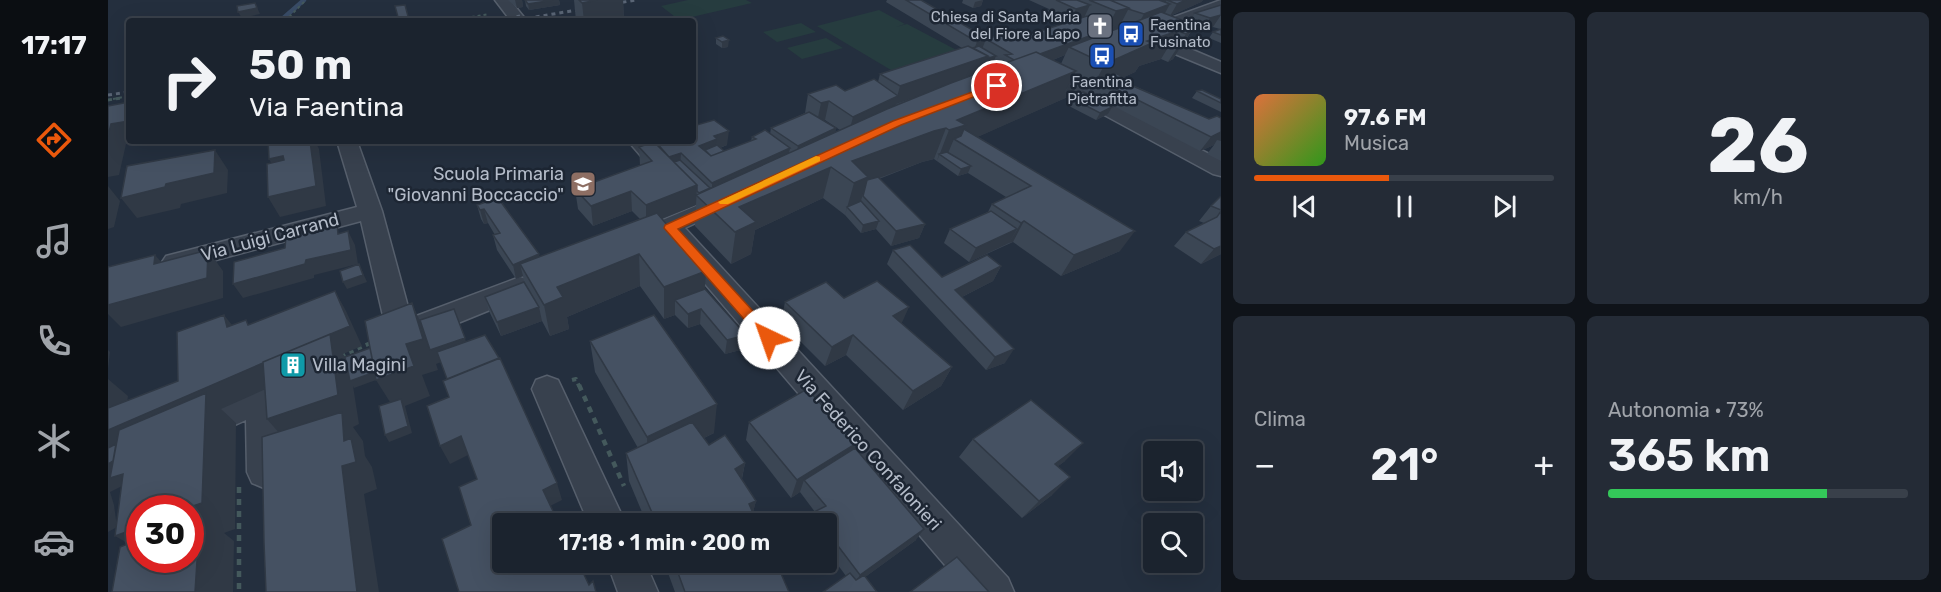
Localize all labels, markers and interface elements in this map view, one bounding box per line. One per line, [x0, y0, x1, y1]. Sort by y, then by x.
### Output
place label: Chiesa di Santa Maria del Fiore a Lapo [931, 8, 1080, 43]
church icon: Chiesa di Santa Maria del Fiore a Lapo [1085, 11, 1115, 41]
place label: Faentina Fusinato [1150, 16, 1211, 51]
bus stop icon: Faentina Fusinato [1116, 19, 1146, 49]
text: 17:17 [21, 29, 87, 61]
text: 50 m [249, 40, 352, 90]
bus stop icon: Faentina Pietrafitta [1087, 41, 1117, 71]
icon: right [150, 42, 228, 120]
pin [971, 60, 1022, 111]
icon: arrive [980, 69, 1013, 102]
place label: Faentina Pietrafitta [1067, 73, 1137, 108]
text: Via Faentina [249, 91, 404, 123]
text: 26 [1707, 99, 1809, 192]
text: 97.6 FM [1344, 104, 1426, 131]
icon: directions [33, 119, 75, 161]
text: Musica [1344, 131, 1409, 155]
place label: Scuola Primaria "Giovanni Boccaccio" [388, 163, 564, 206]
school or university icon: Scuola Primaria "Giovanni Boccaccio" [568, 169, 598, 199]
text: km/h [1733, 185, 1783, 209]
icon: previous [1288, 190, 1321, 223]
icon: pause [1388, 190, 1421, 223]
icon: next [1488, 190, 1521, 223]
street label: Via Luigi Carrand [199, 208, 341, 266]
icon: music [33, 220, 75, 262]
position arrow [737, 306, 801, 370]
icon: phone [33, 320, 75, 362]
building icon: Villa Magini [278, 350, 308, 380]
place label: Villa Magini [312, 354, 406, 376]
street label: Via Federico Confalonieri [790, 365, 946, 535]
text: Autonomia · 73% [1608, 398, 1764, 422]
text: Clima [1254, 407, 1306, 431]
icon: climate [33, 420, 75, 462]
text: 365 km [1608, 429, 1771, 482]
text: 21° [1370, 438, 1439, 491]
map controls [1143, 441, 1203, 573]
button: sound [1143, 441, 1203, 501]
text: − [1254, 445, 1275, 484]
text: + [1533, 445, 1554, 484]
speed limit sign: 30 [126, 495, 204, 573]
button: search [1143, 513, 1203, 573]
icon: car [33, 521, 75, 563]
text: 17:18 · 1 min · 200 m [559, 529, 770, 556]

